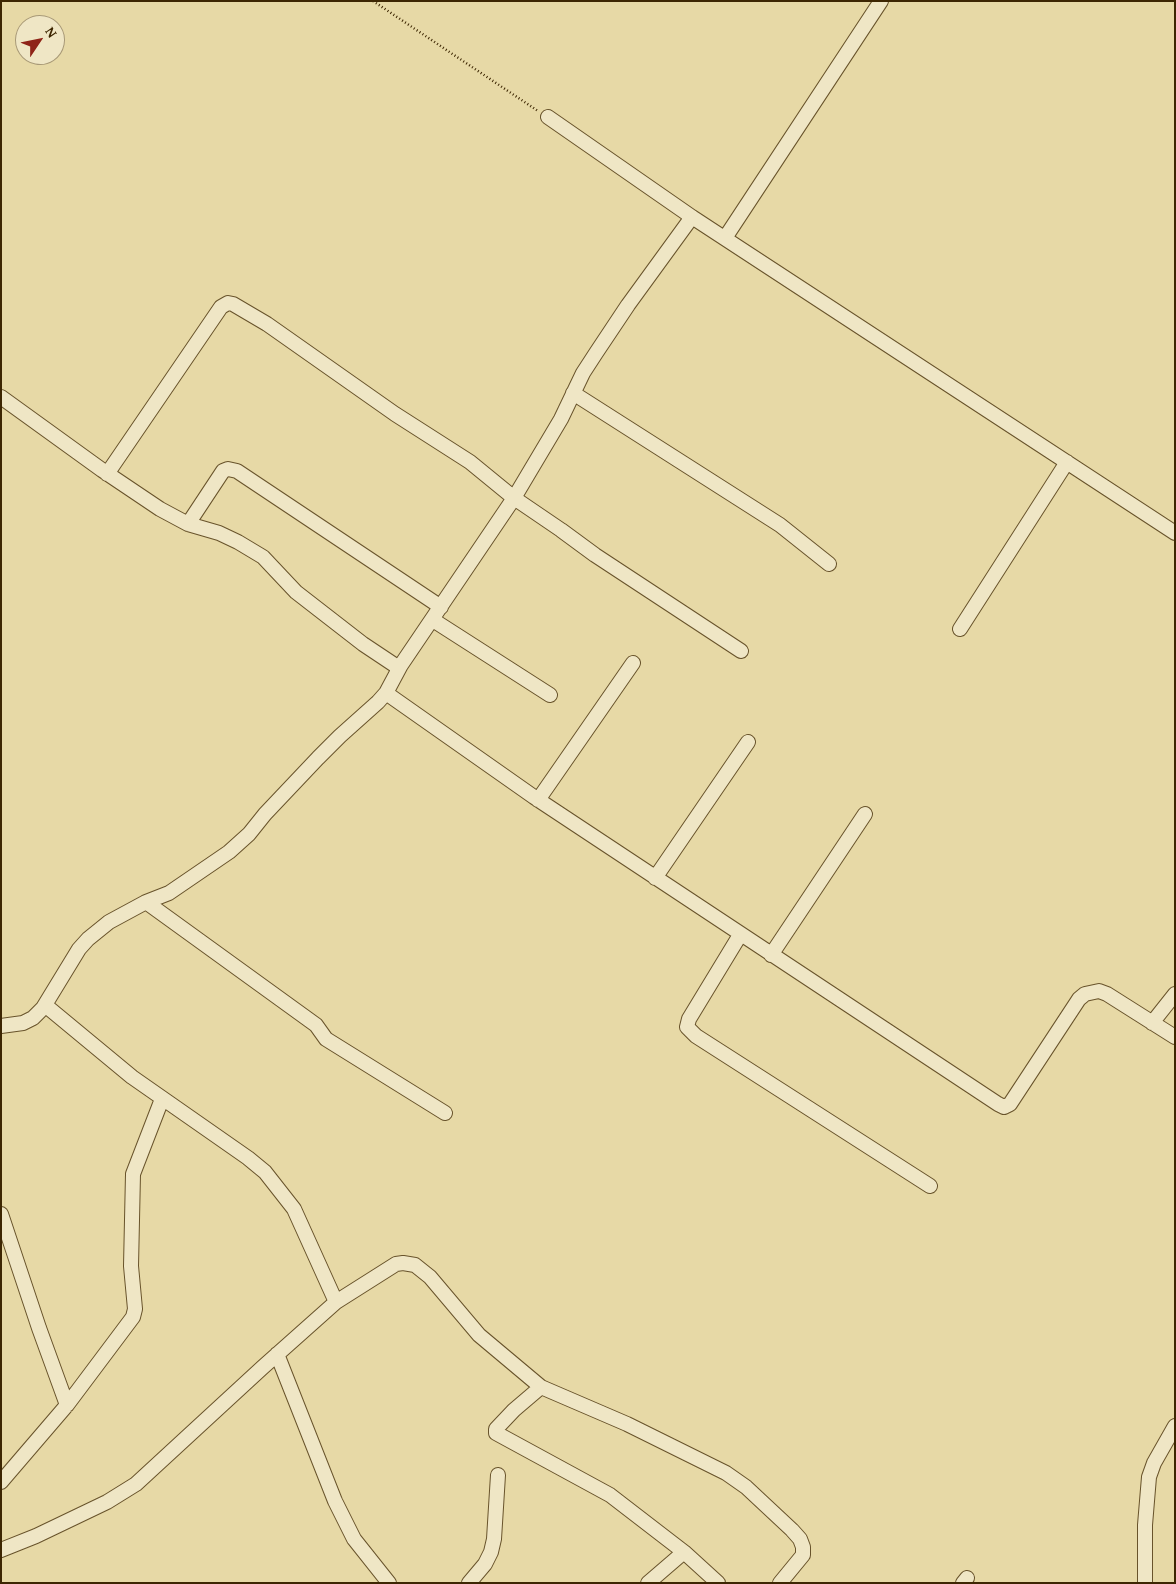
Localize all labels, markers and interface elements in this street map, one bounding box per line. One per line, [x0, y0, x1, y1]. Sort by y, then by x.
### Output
north arrow [15, 15, 65, 65]
text: N [41, 23, 63, 42]

